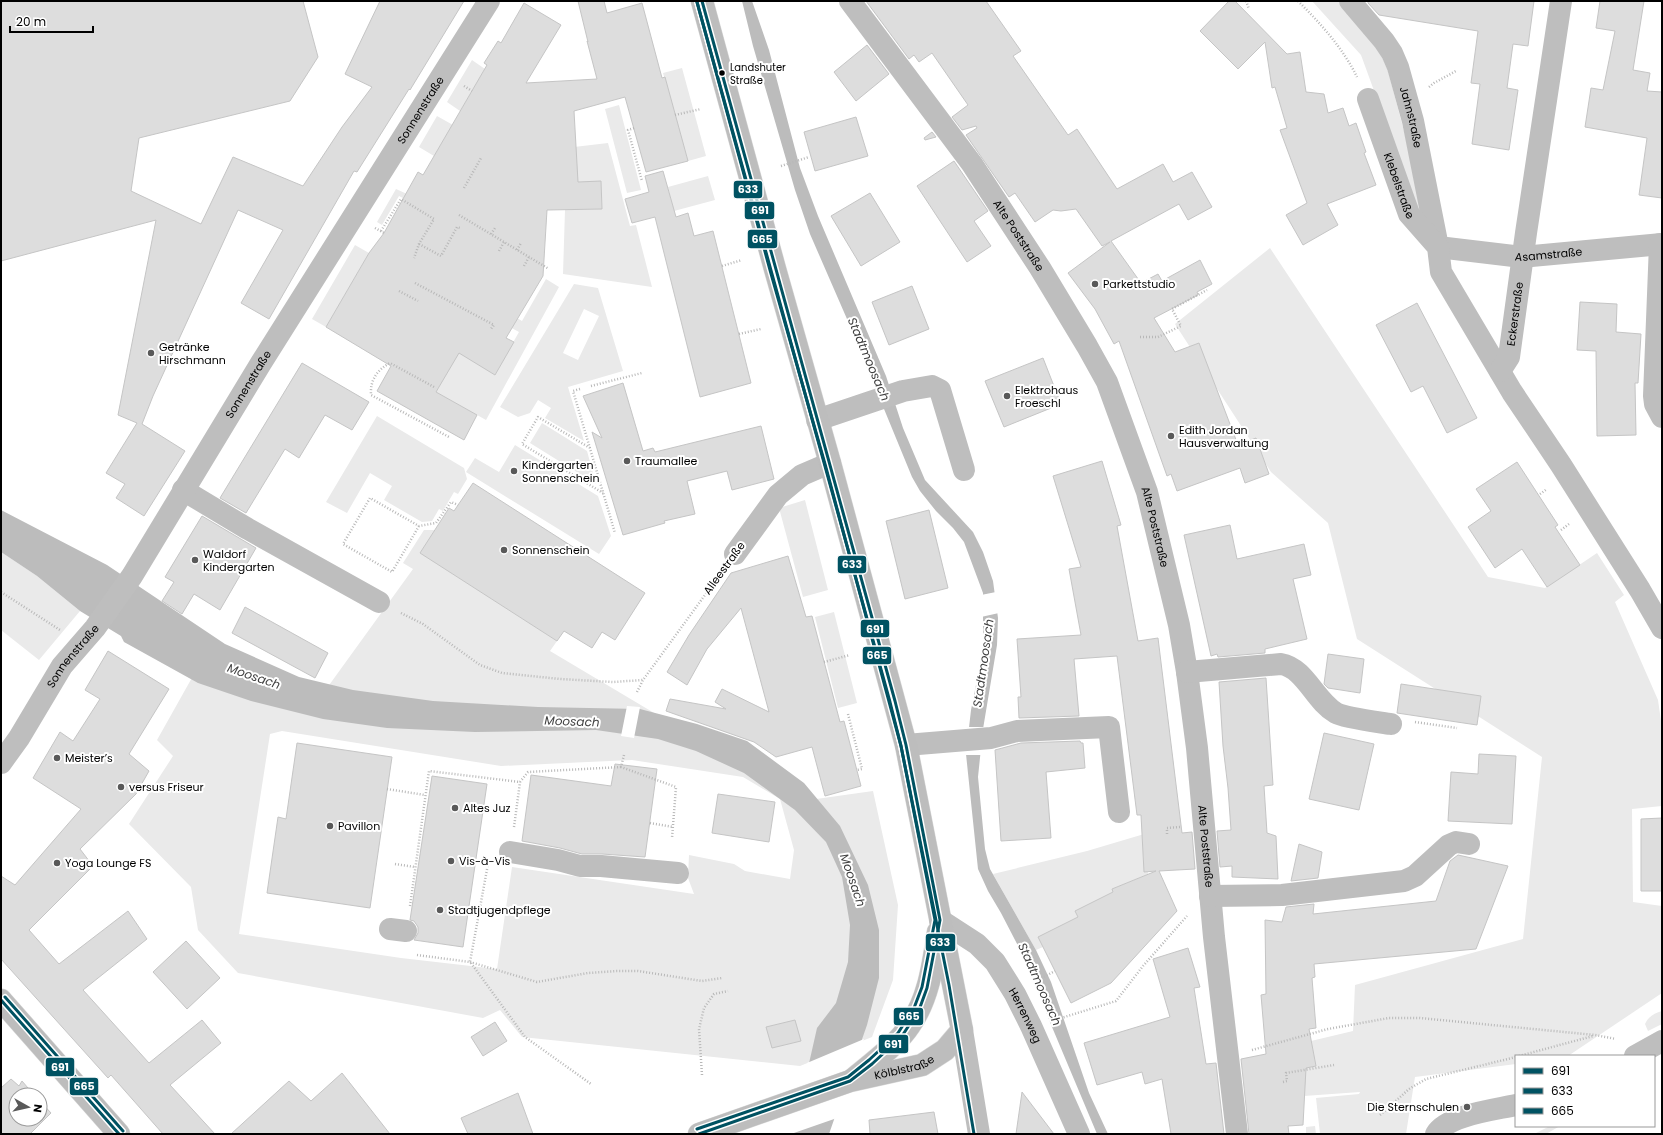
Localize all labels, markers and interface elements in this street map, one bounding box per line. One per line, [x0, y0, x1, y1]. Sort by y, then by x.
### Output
scale bar [10, 8, 93, 34]
text: 20 m [16, 13, 46, 30]
place label: Landshuter Straße [730, 60, 786, 88]
marker: Landshuter Straße [717, 68, 727, 78]
street label: Sonnenstraße [393, 73, 448, 147]
street label: Jahnstraße [1396, 84, 1426, 150]
street label: Klebelstraße [1380, 151, 1418, 223]
line badge: 633 [733, 180, 763, 199]
text: 633 [738, 181, 758, 197]
street label: Alte Poststraße [989, 196, 1048, 275]
line badge: 691 [744, 201, 775, 220]
text: 691 [751, 202, 769, 218]
line badge: 665 [747, 229, 778, 249]
text: 665 [751, 231, 773, 247]
street label: Asamstraße [1514, 243, 1583, 265]
place label: Parkettstudio [1103, 276, 1175, 292]
marker: Parkettstudio [1090, 279, 1100, 289]
street label: Eckerstraße [1503, 281, 1527, 347]
water label: Stadtmoosach [844, 315, 894, 403]
place label: Getränke Hirschmann [159, 339, 226, 368]
street label: Sonnenstraße [221, 347, 275, 421]
marker: Getränke Hirschmann [146, 348, 156, 358]
place label: Elektrohaus Froeschl [1015, 382, 1078, 411]
marker: Elektrohaus Froeschl [1002, 391, 1012, 401]
place label: Edith Jordan Hausverwaltung [1179, 422, 1269, 451]
marker: Edith Jordan Hausverwaltung [1166, 431, 1176, 441]
place label: Traumallee [635, 453, 698, 469]
marker: Traumallee [622, 456, 632, 466]
place label: Kindergarten Sonnenschein [522, 457, 599, 486]
marker: Kindergarten Sonnenschein [509, 466, 519, 476]
street label: Alte Poststraße [1138, 484, 1173, 569]
street label: Alleestraße [699, 538, 749, 598]
place label: Sonnenschein [512, 542, 589, 558]
marker: Sonnenschein [499, 545, 509, 555]
place label: Waldorf Kindergarten [203, 546, 275, 575]
marker: Waldorf Kindergarten [190, 555, 200, 565]
line badge: 633 [837, 555, 867, 574]
text: 633 [842, 556, 862, 572]
water label: Stadtmoosach [968, 618, 998, 708]
line badge: 691 [860, 619, 890, 638]
street label: Sonnenstraße [43, 621, 103, 691]
text: 691 [866, 621, 884, 637]
line badge: 665 [862, 646, 892, 665]
text: 665 [866, 647, 888, 663]
water label: Moosach [225, 659, 283, 693]
water label: Moosach [544, 712, 600, 730]
place label: Meister’s [65, 750, 113, 766]
marker: Meister’s [52, 753, 62, 763]
place label: versus Friseur [129, 779, 204, 795]
marker: versus Friseur [116, 782, 126, 792]
place label: Altes Juz [463, 800, 511, 816]
marker: Altes Juz [450, 803, 460, 813]
street label: Alte Poststraße [1194, 804, 1218, 888]
place label: Pavillon [338, 818, 380, 834]
marker: Pavillon [325, 821, 335, 831]
water label: Moosach [836, 851, 870, 909]
place label: Vis-à-Vis [459, 853, 511, 869]
place label: Yoga Lounge FS [65, 855, 151, 871]
marker: Vis-à-Vis [446, 856, 456, 866]
marker: Yoga Lounge FS [52, 858, 62, 868]
place label: Stadtjugendpflege [448, 902, 551, 918]
marker: Stadtjugendpflege [435, 905, 445, 915]
line badge: 633 [925, 933, 956, 952]
text: 633 [930, 934, 950, 950]
water label: Stadtmoosach [1014, 940, 1066, 1028]
street label: Herrenweg [1005, 984, 1046, 1046]
line badge: 665 [893, 1007, 924, 1026]
text: 665 [898, 1008, 920, 1024]
line badge: 691 [878, 1034, 909, 1054]
text: 691 [884, 1036, 902, 1052]
street label: Kölblstraße [873, 1051, 938, 1083]
legend [1515, 1055, 1655, 1127]
line badge: 691 [45, 1057, 75, 1077]
text: 691 [51, 1059, 69, 1075]
text: 691 [1551, 1062, 1570, 1079]
line badge: 665 [69, 1077, 99, 1096]
text: 665 [73, 1078, 95, 1094]
text: 633 [1551, 1082, 1573, 1099]
north arrow [8, 1087, 48, 1127]
place label: Die Sternschulen [1367, 1099, 1459, 1115]
marker: Die Sternschulen [1462, 1102, 1472, 1112]
text: 665 [1551, 1102, 1574, 1119]
text: N [29, 1103, 46, 1114]

